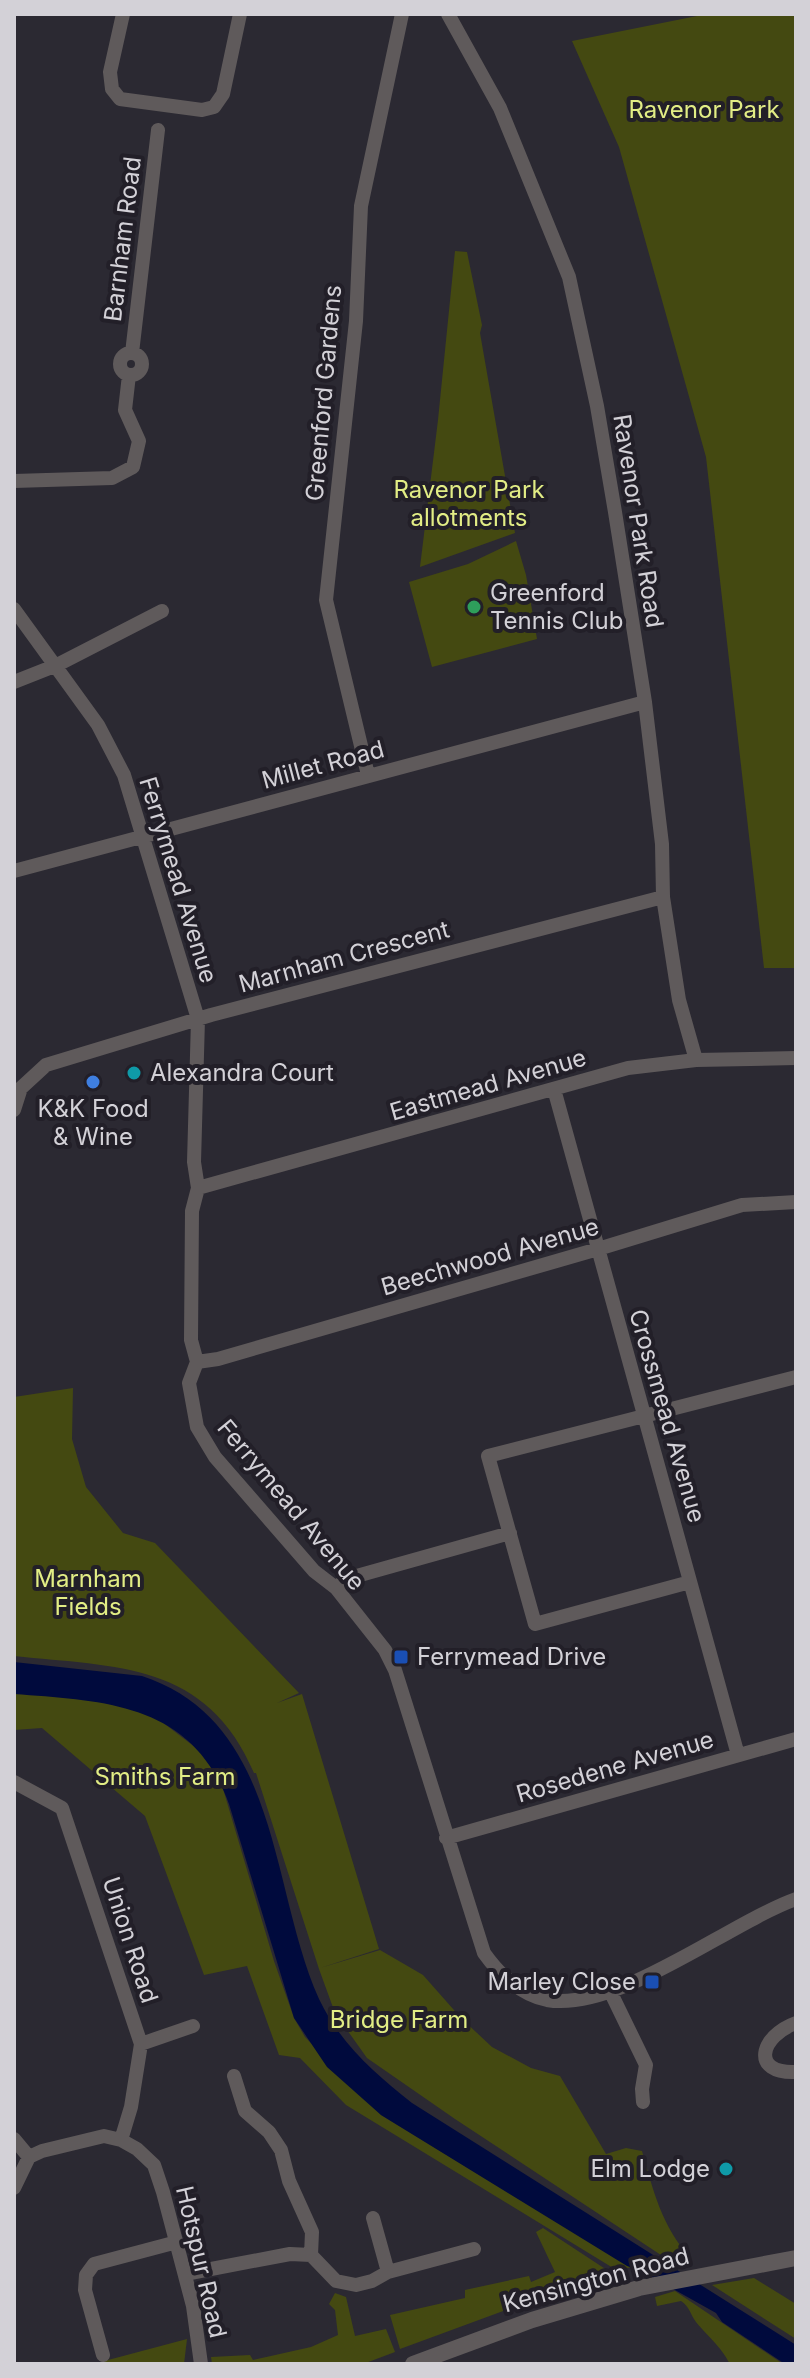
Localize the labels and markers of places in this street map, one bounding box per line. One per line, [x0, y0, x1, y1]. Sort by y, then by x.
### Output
place label: Greenford Tennis Club [490, 578, 623, 635]
marker: Greenford Tennis Club [465, 598, 483, 616]
place label: Alexandra Court [150, 1058, 334, 1087]
marker: Alexandra Court [125, 1064, 143, 1082]
marker: K&K Food & Wine [84, 1073, 102, 1091]
place label: K&K Food & Wine [37, 1094, 149, 1151]
place label: Ferrymead Drive [417, 1642, 606, 1671]
marker: Ferrymead Drive [392, 1648, 410, 1666]
place label: Marley Close [487, 1967, 636, 1996]
marker: Marley Close [643, 1973, 661, 1991]
place label: Elm Lodge [591, 2154, 710, 2183]
marker: Elm Lodge [717, 2160, 735, 2178]

